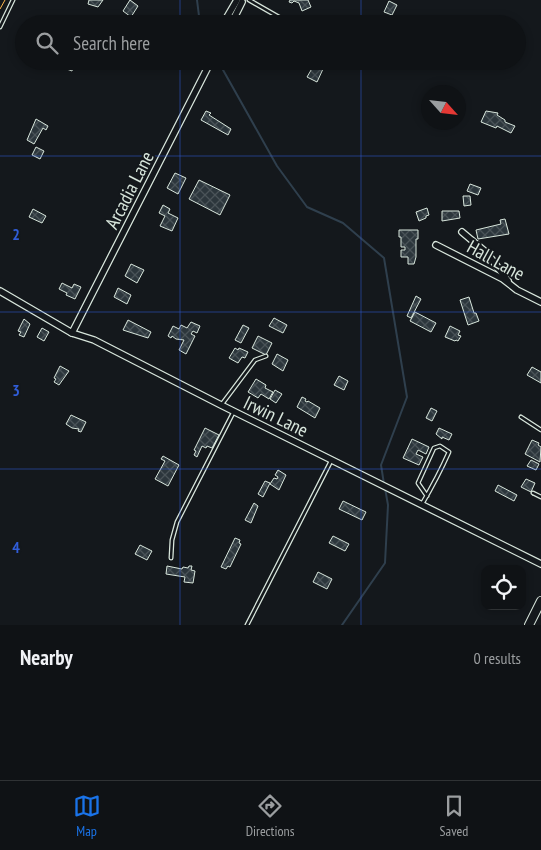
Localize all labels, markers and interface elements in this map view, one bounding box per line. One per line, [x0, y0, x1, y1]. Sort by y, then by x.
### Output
search box [15, 15, 526, 70]
icon: search [33, 29, 61, 57]
text: Search here [73, 31, 150, 55]
north arrow [421, 85, 466, 130]
street label: Arcadia Lane [99, 147, 159, 233]
text: 2 [12, 224, 20, 244]
street label: Hall Lane [463, 234, 529, 286]
text: 3 [12, 380, 20, 400]
street label: Irwin Lane [240, 390, 312, 442]
text: 4 [12, 537, 20, 557]
map controls [481, 565, 526, 610]
button: locate [481, 565, 526, 610]
text: Nearby [20, 644, 73, 671]
text: 0 results [474, 648, 521, 668]
tab: Map [73, 792, 101, 840]
tab: Directions [246, 792, 294, 840]
tab: Saved [440, 792, 468, 840]

